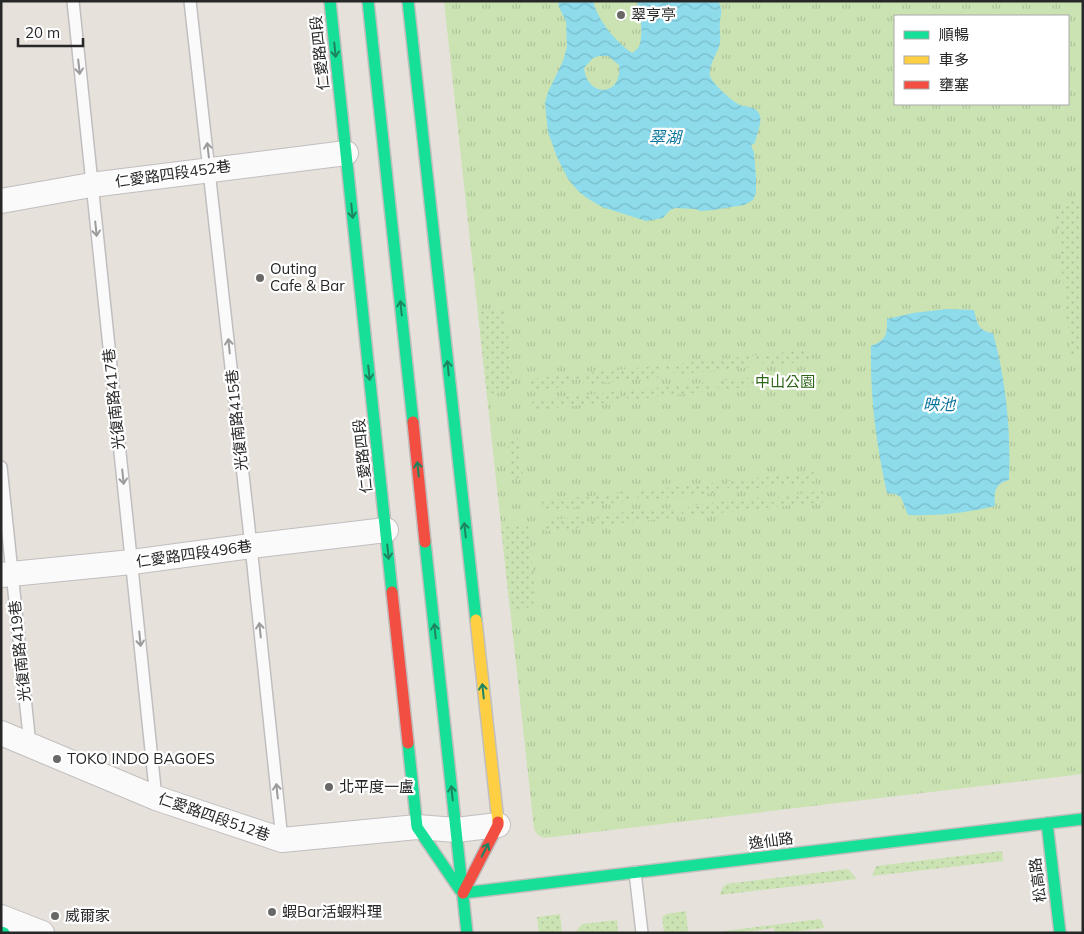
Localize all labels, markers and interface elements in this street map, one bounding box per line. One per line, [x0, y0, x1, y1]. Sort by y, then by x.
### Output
place label: 翠亨亭 [631, 5, 676, 24]
marker: 翠亨亭 [615, 9, 627, 21]
scale bar [18, 15, 82, 47]
street label: 仁愛路四段 [306, 15, 333, 91]
legend [894, 15, 1069, 105]
text: 20 m [25, 23, 60, 42]
text: 順暢 [939, 25, 969, 44]
one-way arrow [330, 41, 340, 57]
text: 車多 [939, 50, 969, 69]
one-way arrow [75, 59, 84, 75]
text: 壅塞 [939, 75, 969, 94]
water label: 翠湖 [649, 127, 684, 147]
one-way arrow [203, 142, 213, 158]
street label: 仁愛路四段452巷 [114, 156, 232, 191]
one-way arrow [347, 203, 357, 219]
one-way arrow [91, 220, 101, 236]
place label: Outing Cafe & Bar [270, 259, 345, 295]
marker: Outing Cafe & Bar [254, 272, 266, 284]
one-way arrow [396, 300, 406, 316]
one-way arrow [224, 339, 234, 355]
street label: 光復南路417巷 [99, 347, 128, 451]
one-way arrow [443, 361, 452, 377]
one-way arrow [364, 365, 374, 381]
street label: 光復南路415巷 [222, 368, 251, 472]
park label: 中山公園 [755, 372, 815, 391]
water label: 映池 [923, 394, 957, 414]
street label: 仁愛路四段 [349, 418, 376, 494]
one-way arrow [413, 462, 423, 478]
one-way arrow [118, 469, 128, 485]
one-way arrow [460, 522, 470, 538]
street label: 仁愛路四段496巷 [135, 536, 253, 571]
one-way arrow [383, 544, 393, 560]
street label: 光復南路419巷 [5, 599, 34, 703]
one-way arrow [255, 622, 265, 638]
one-way arrow [430, 623, 440, 639]
one-way arrow [135, 631, 145, 647]
one-way arrow [478, 684, 488, 700]
place label: TOKO INDO BAGOES [67, 749, 215, 768]
marker: TOKO INDO BAGOES [51, 753, 63, 765]
place label: 北平度一盧 [339, 777, 414, 796]
marker: 北平度一盧 [323, 781, 335, 793]
one-way arrow [272, 783, 282, 799]
one-way arrow [447, 785, 457, 801]
street label: 仁愛路四段512巷 [156, 788, 273, 845]
street label: 逸仙路 [747, 828, 794, 853]
one-way arrow [481, 843, 490, 858]
street label: 松高路 [1025, 857, 1050, 904]
place label: 蝦Bar活蝦料理 [282, 902, 382, 921]
place label: 威爾家 [65, 906, 110, 925]
marker: 蝦Bar活蝦料理 [266, 906, 278, 918]
marker: 威爾家 [49, 910, 61, 922]

